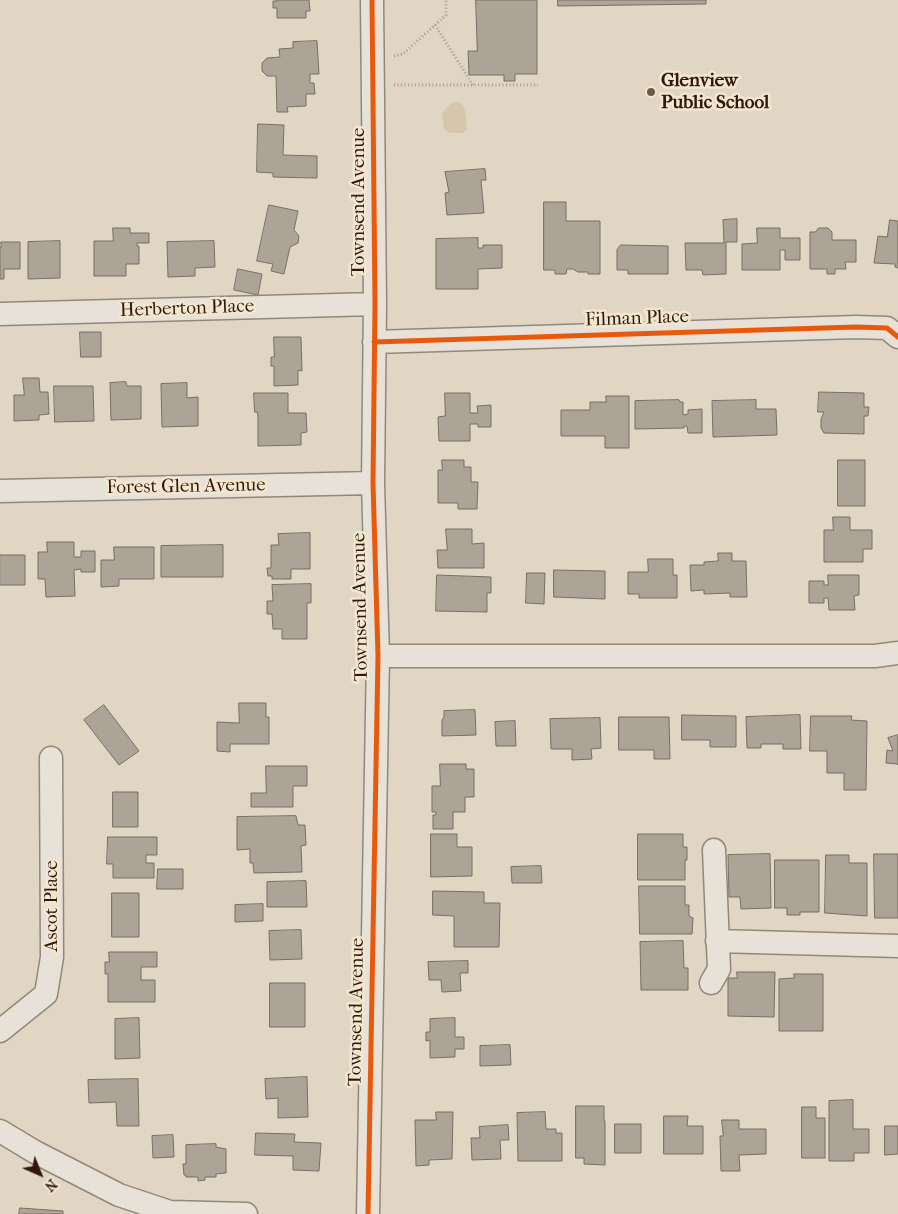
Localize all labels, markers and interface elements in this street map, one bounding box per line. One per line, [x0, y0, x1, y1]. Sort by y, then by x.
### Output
place label: Glenview Public School [661, 70, 769, 114]
marker: Glenview Public School [645, 86, 657, 98]
street label: Townsend Avenue [348, 128, 370, 276]
street label: Herberton Place [119, 295, 255, 323]
street label: Filman Place [585, 306, 689, 332]
street label: Forest Glen Avenue [106, 474, 266, 500]
street label: Townsend Avenue [348, 533, 374, 681]
street label: Ascot Place [41, 860, 63, 952]
street label: Townsend Avenue [344, 938, 370, 1086]
north arrow [15, 1149, 65, 1199]
text: N [41, 1175, 60, 1195]

